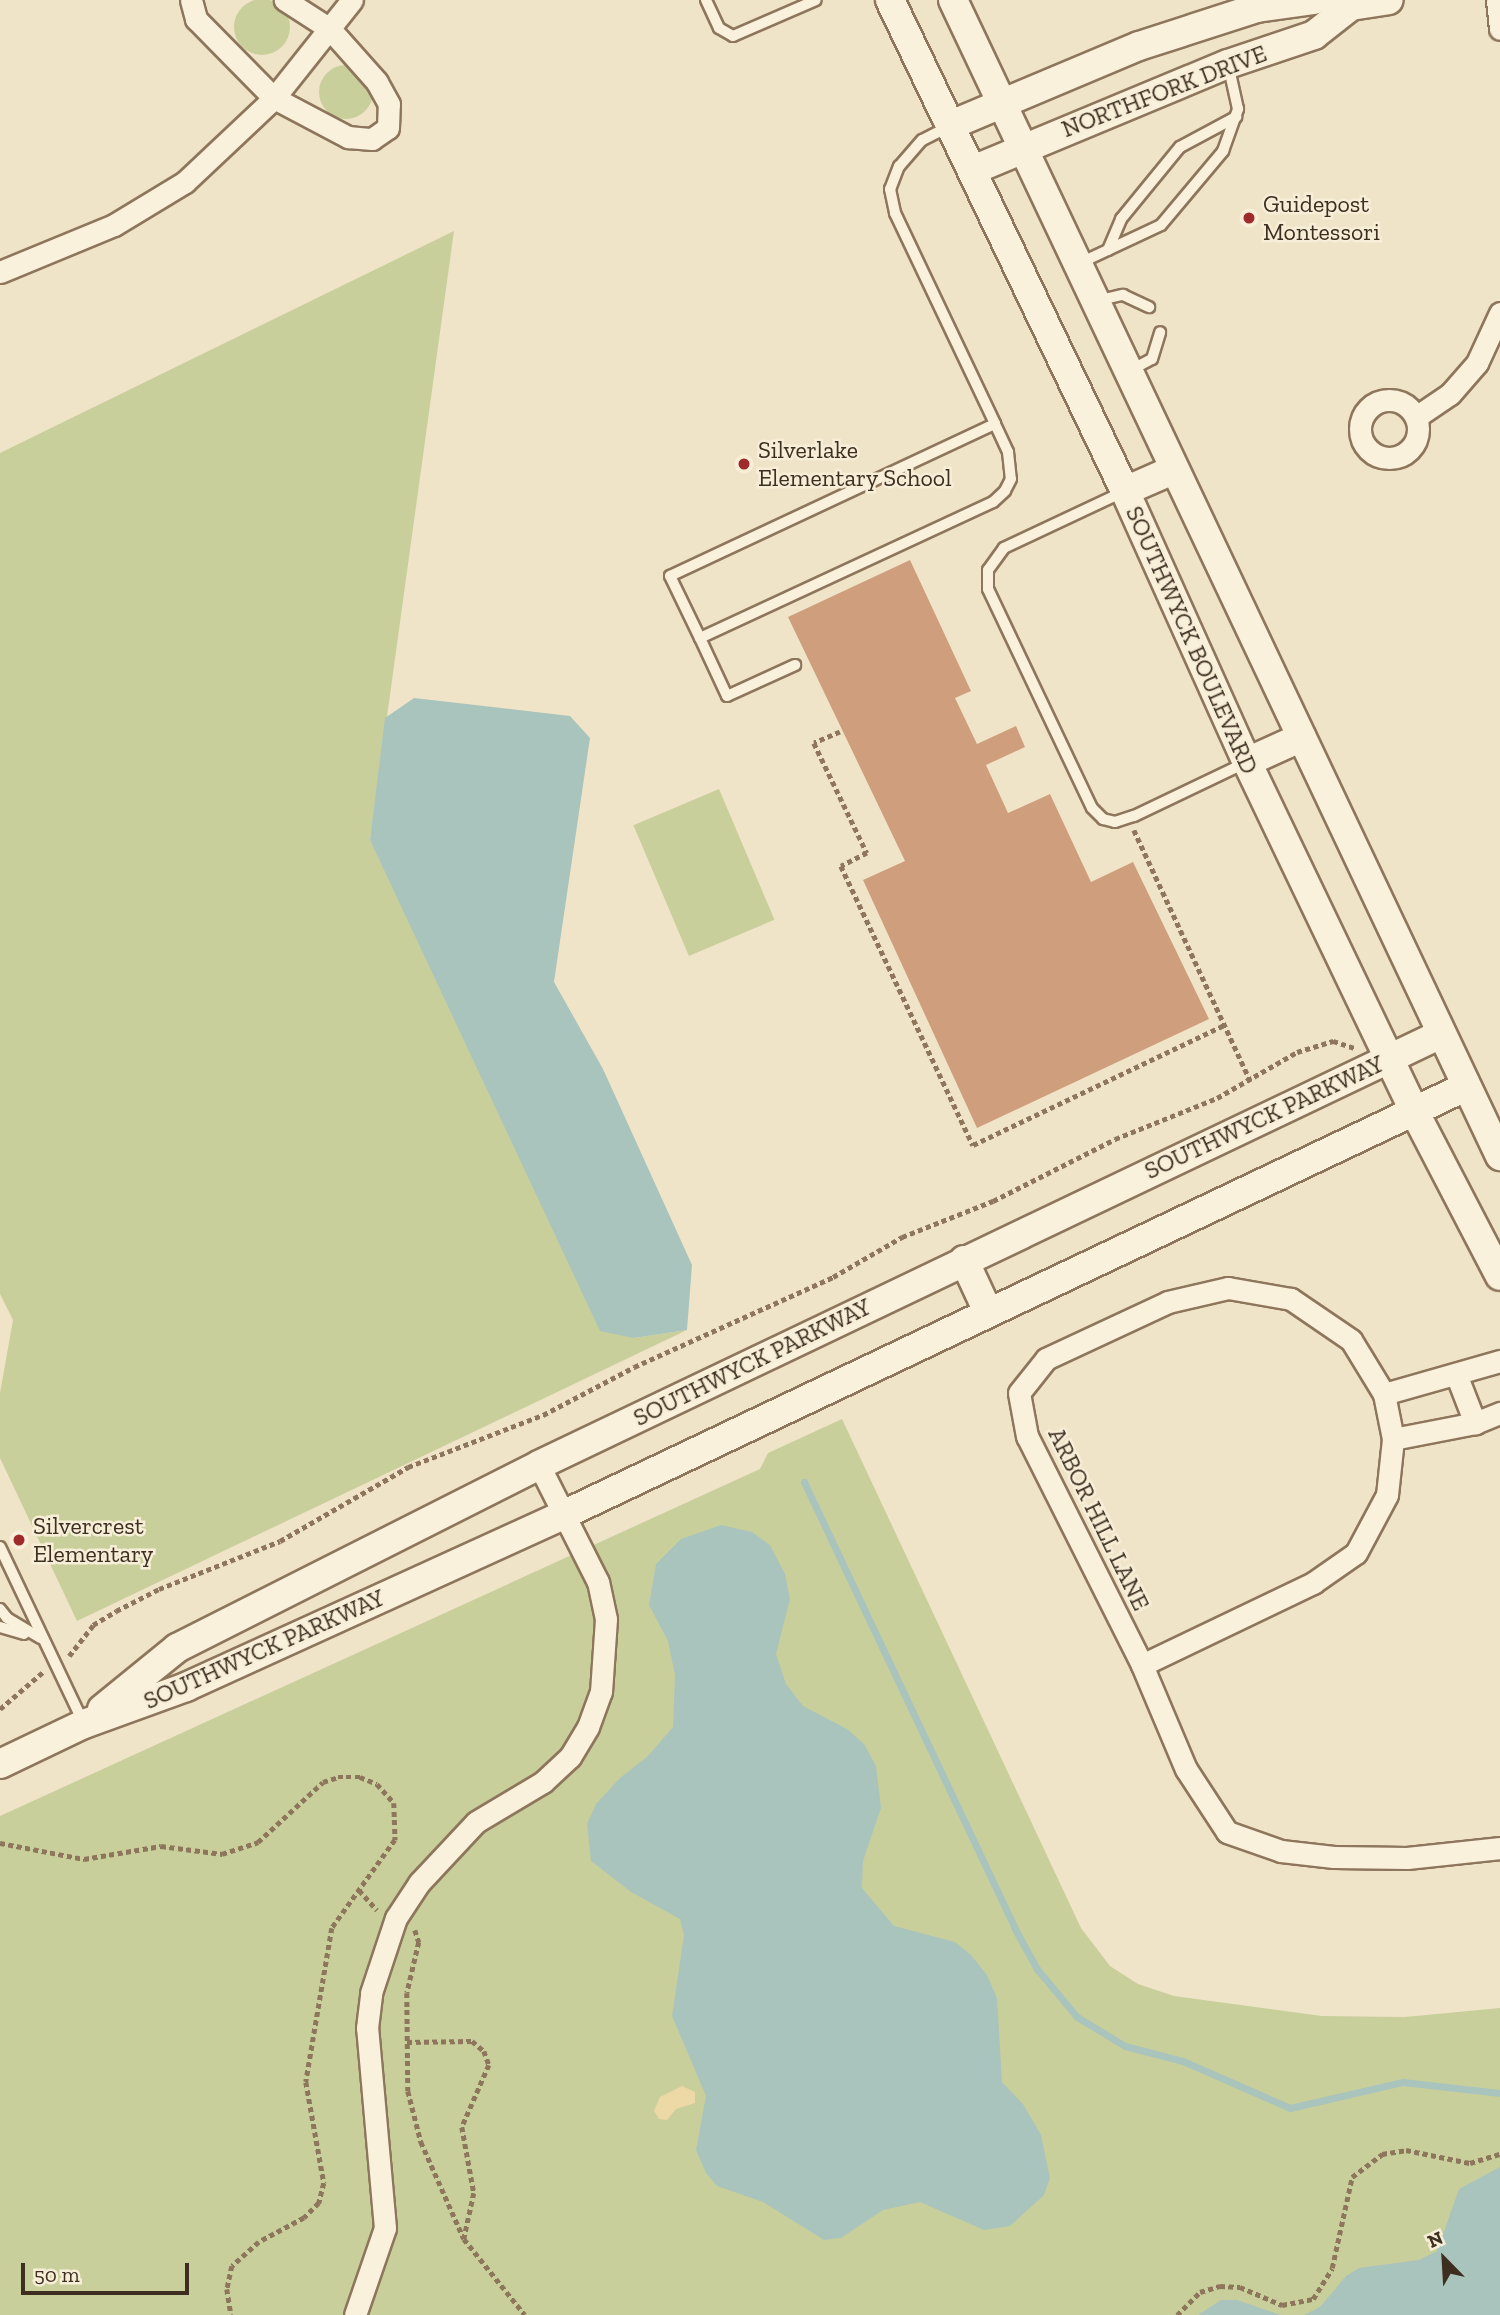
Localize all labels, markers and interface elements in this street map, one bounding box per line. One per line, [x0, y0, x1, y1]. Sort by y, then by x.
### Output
street label: NORTHFORK DRIVE [1057, 39, 1271, 143]
place label: Guidepost Montessori [1263, 190, 1380, 246]
marker: Guidepost Montessori [1241, 210, 1257, 226]
place label: Silverlake Elementary School [758, 436, 952, 492]
marker: Silverlake Elementary School [736, 456, 752, 472]
street label: SOUTHWYCK BOULEVARD [1120, 502, 1264, 778]
street label: SOUTHWYCK PARKWAY [1140, 1049, 1388, 1185]
street label: SOUTHWYCK PARKWAY [629, 1292, 875, 1432]
street label: ARBOR HILL LANE [1042, 1423, 1156, 1615]
place label: Silvercrest Elementary [33, 1512, 153, 1568]
marker: Silvercrest Elementary [11, 1532, 27, 1548]
street label: SOUTHWYCK PARKWAY [139, 1583, 389, 1715]
north arrow [1409, 2224, 1479, 2294]
text: N [1424, 2226, 1447, 2253]
scale bar [24, 2248, 192, 2292]
text: 50 m [34, 2262, 80, 2287]

